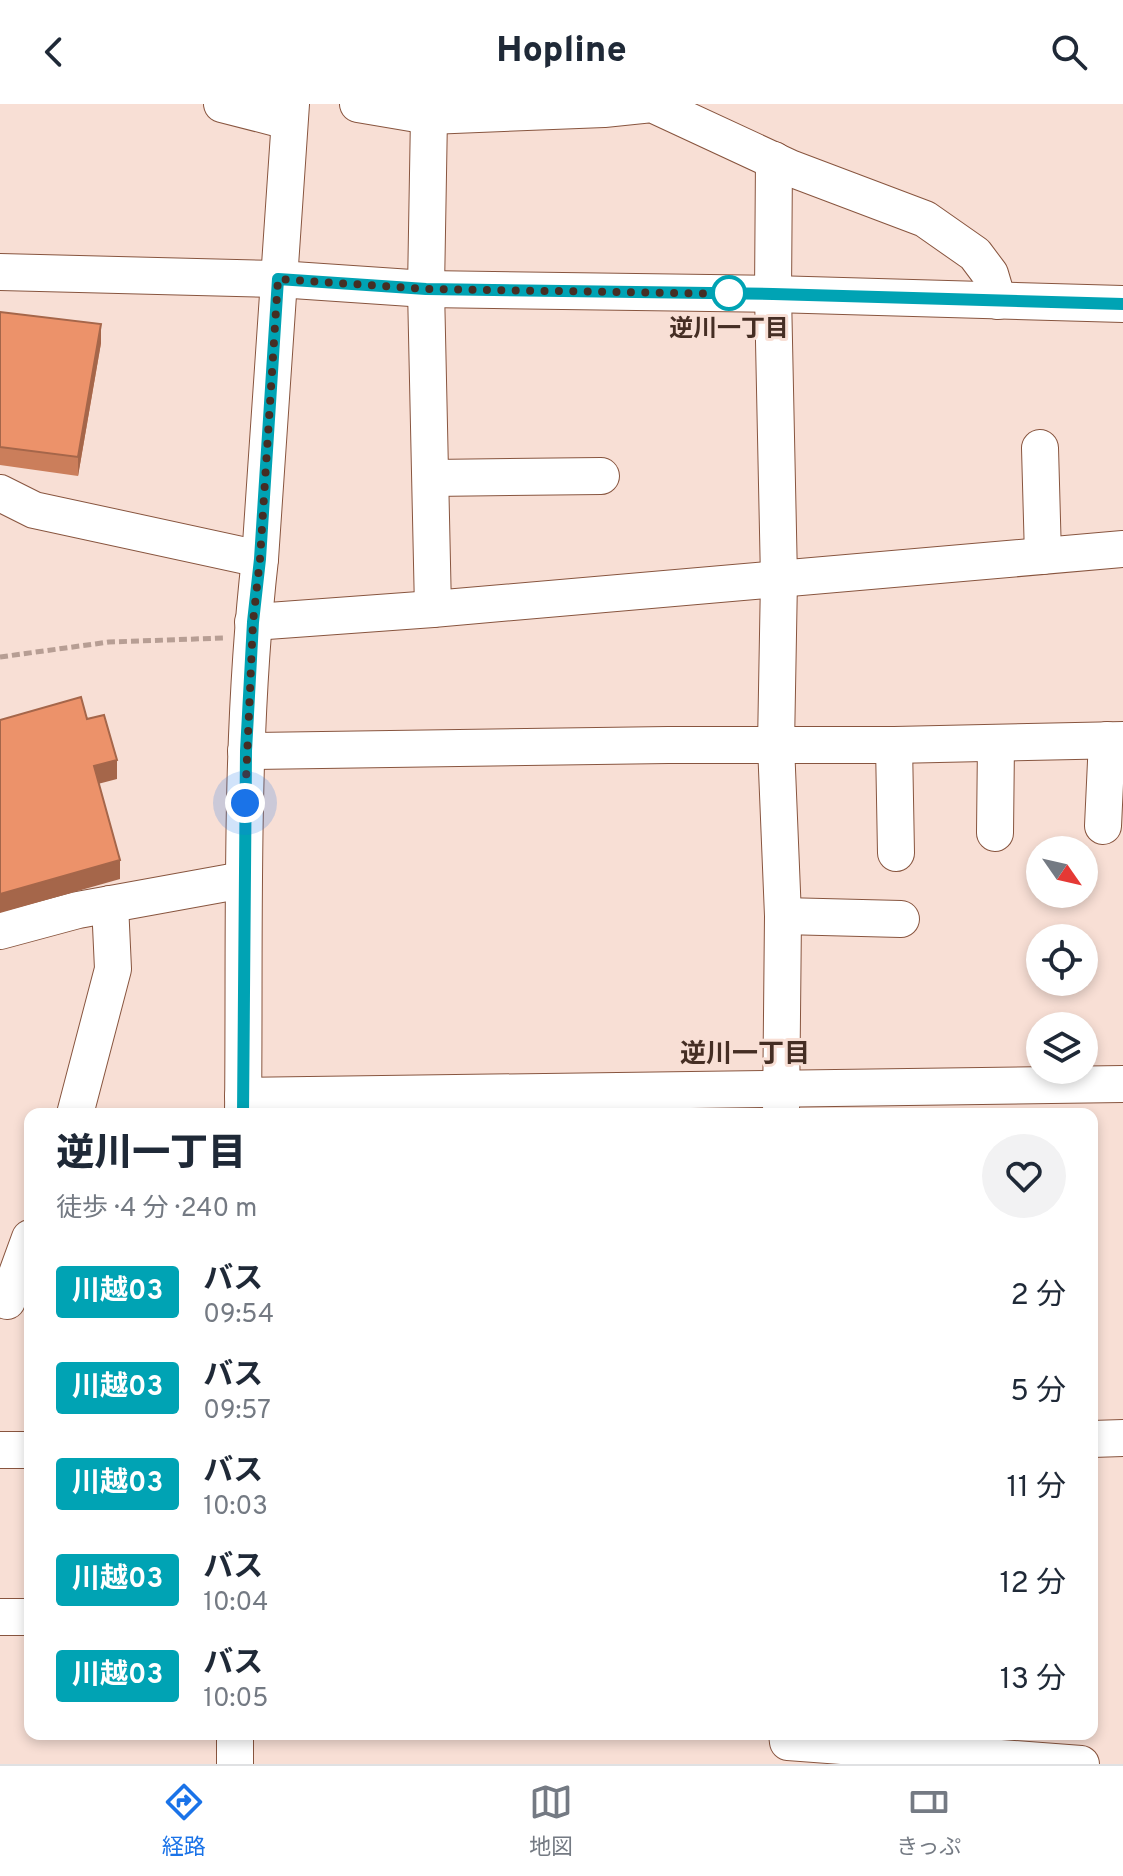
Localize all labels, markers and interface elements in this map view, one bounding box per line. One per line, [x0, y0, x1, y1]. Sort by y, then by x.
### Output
text: Hopline [496, 29, 627, 75]
icon: back [32, 30, 76, 74]
icon: search [1047, 30, 1091, 74]
marker: 逆川一丁目 [712, 276, 746, 310]
place label: 逆川一丁目 [669, 315, 789, 345]
your location [225, 783, 265, 823]
north arrow [1026, 836, 1098, 908]
map controls [1026, 836, 1098, 1084]
button: locate [1026, 924, 1098, 996]
button: layers [1026, 1012, 1098, 1084]
district label: 逆川一丁目 [680, 1039, 810, 1072]
text: 逆川一丁目 [56, 1131, 246, 1180]
button: heart [982, 1134, 1066, 1218]
text: 徒歩 · 4 分 · 240 m [56, 1193, 257, 1226]
text: バス [203, 1262, 263, 1299]
text: 川越03 [72, 1274, 163, 1310]
text: 2 分 [1011, 1278, 1066, 1315]
text: 09:54 [203, 1299, 274, 1332]
text: バス [203, 1358, 263, 1395]
text: 川越03 [72, 1370, 163, 1406]
text: 5 分 [1010, 1374, 1066, 1411]
text: 09:57 [203, 1395, 271, 1428]
text: バス [203, 1454, 263, 1491]
text: 川越03 [72, 1466, 163, 1502]
text: 11 分 [1007, 1470, 1066, 1507]
text: 10:03 [203, 1491, 268, 1524]
text: バス [203, 1550, 263, 1587]
text: 川越03 [72, 1562, 163, 1598]
text: 12 分 [999, 1566, 1066, 1603]
text: 10:04 [203, 1587, 268, 1620]
text: バス [203, 1646, 263, 1683]
text: 川越03 [72, 1658, 163, 1694]
text: 13 分 [1000, 1662, 1066, 1699]
text: 10:05 [203, 1683, 268, 1716]
tab: 経路 [162, 1780, 206, 1862]
tab: 地図 [529, 1780, 573, 1862]
tab: きっぷ [896, 1780, 961, 1862]

